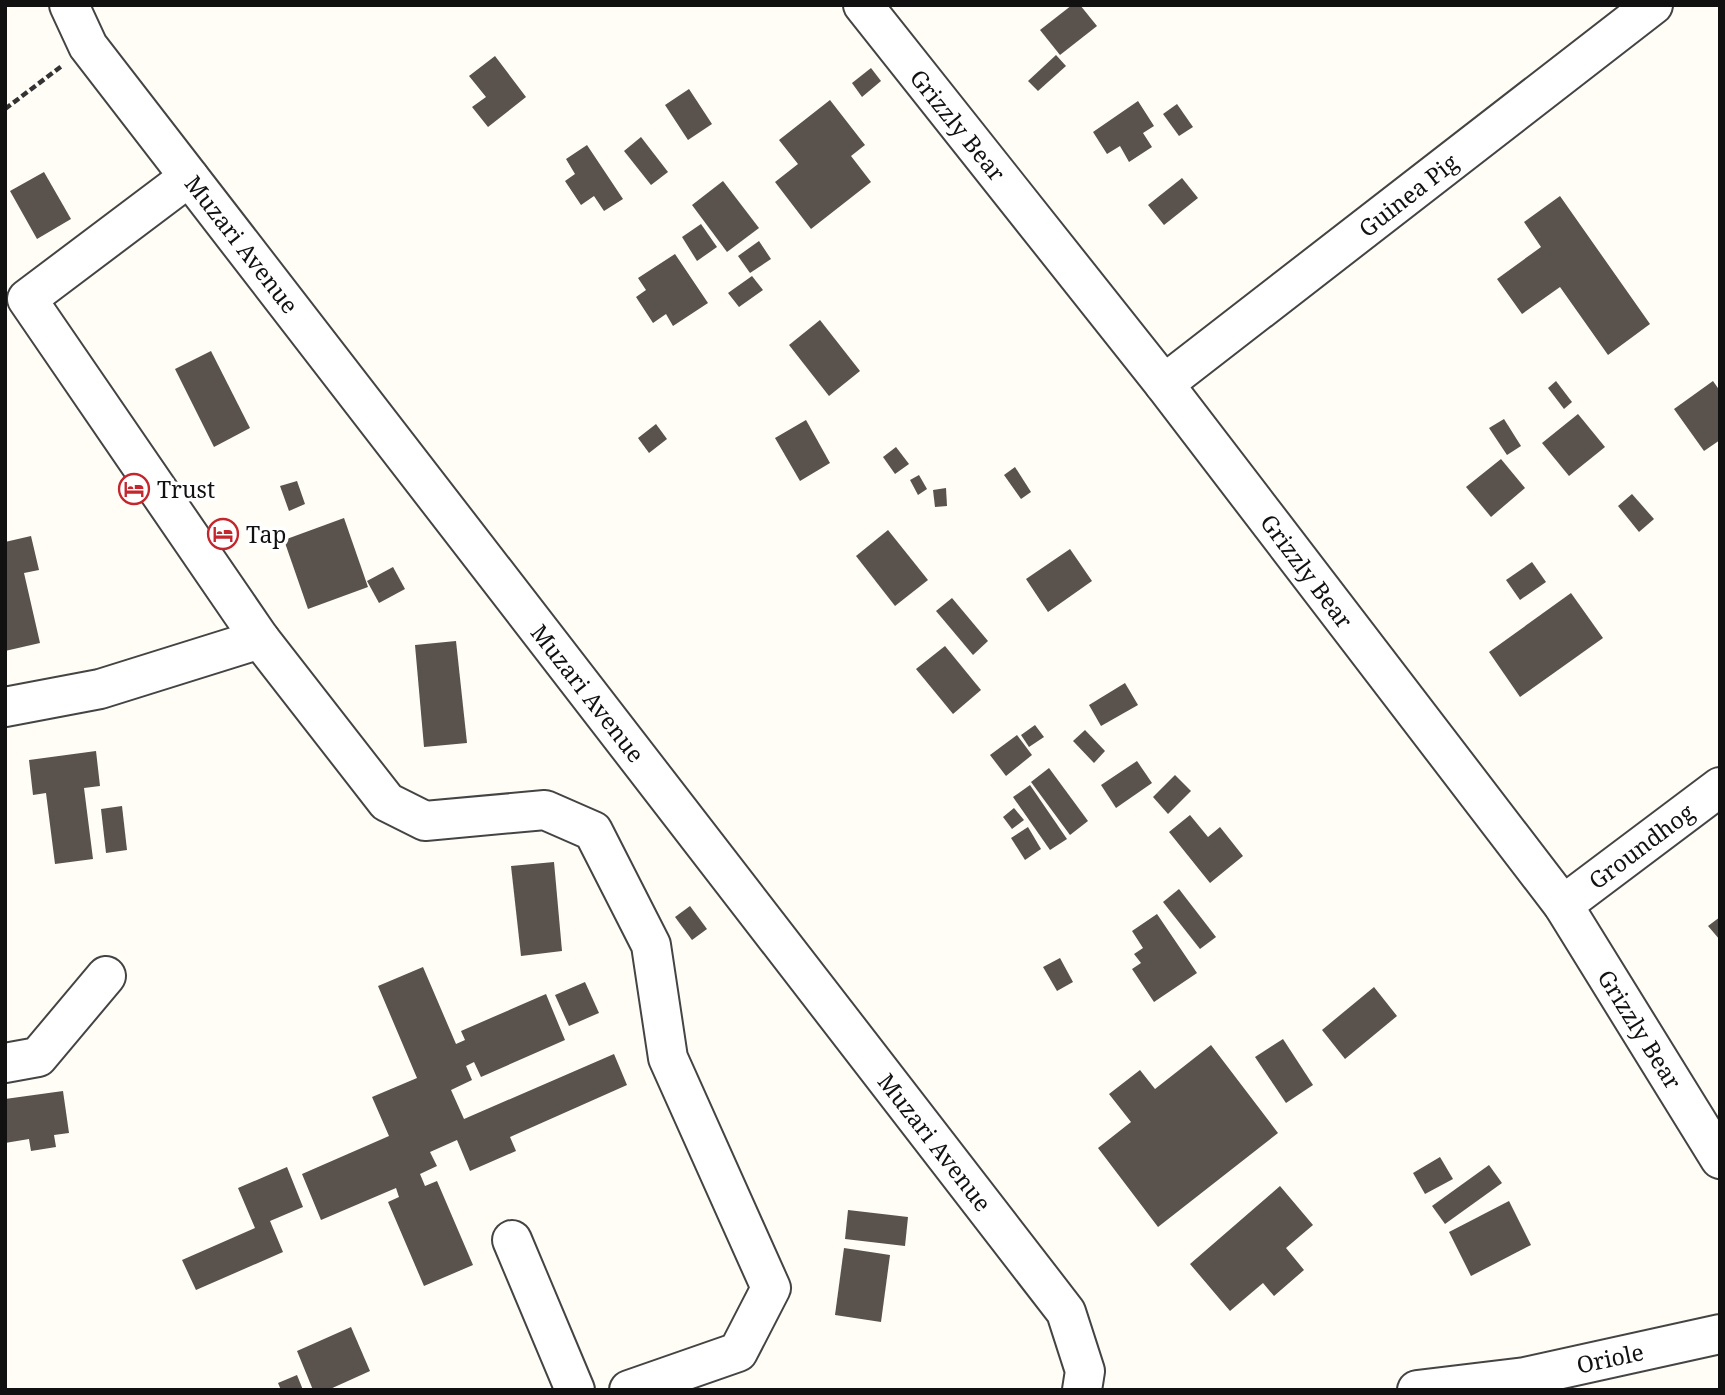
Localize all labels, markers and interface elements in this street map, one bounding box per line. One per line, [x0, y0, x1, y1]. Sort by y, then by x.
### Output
street label: Grizzly Bear [903, 62, 1013, 188]
street label: Guinea Pig [1352, 146, 1465, 244]
street label: Muzari Avenue [178, 168, 306, 320]
hotel icon: Trust [117, 472, 151, 506]
place label: Trust [157, 473, 215, 505]
street label: Grizzly Bear [1253, 507, 1361, 635]
hotel icon: Tap [206, 517, 240, 551]
place label: Tap [246, 518, 286, 550]
street label: Muzari Avenue [524, 617, 652, 769]
street label: Groundhog [1582, 795, 1701, 896]
street label: Grizzly Bear [1591, 963, 1690, 1095]
street label: Muzari Avenue [871, 1066, 999, 1218]
street label: Oriole [1573, 1335, 1647, 1381]

